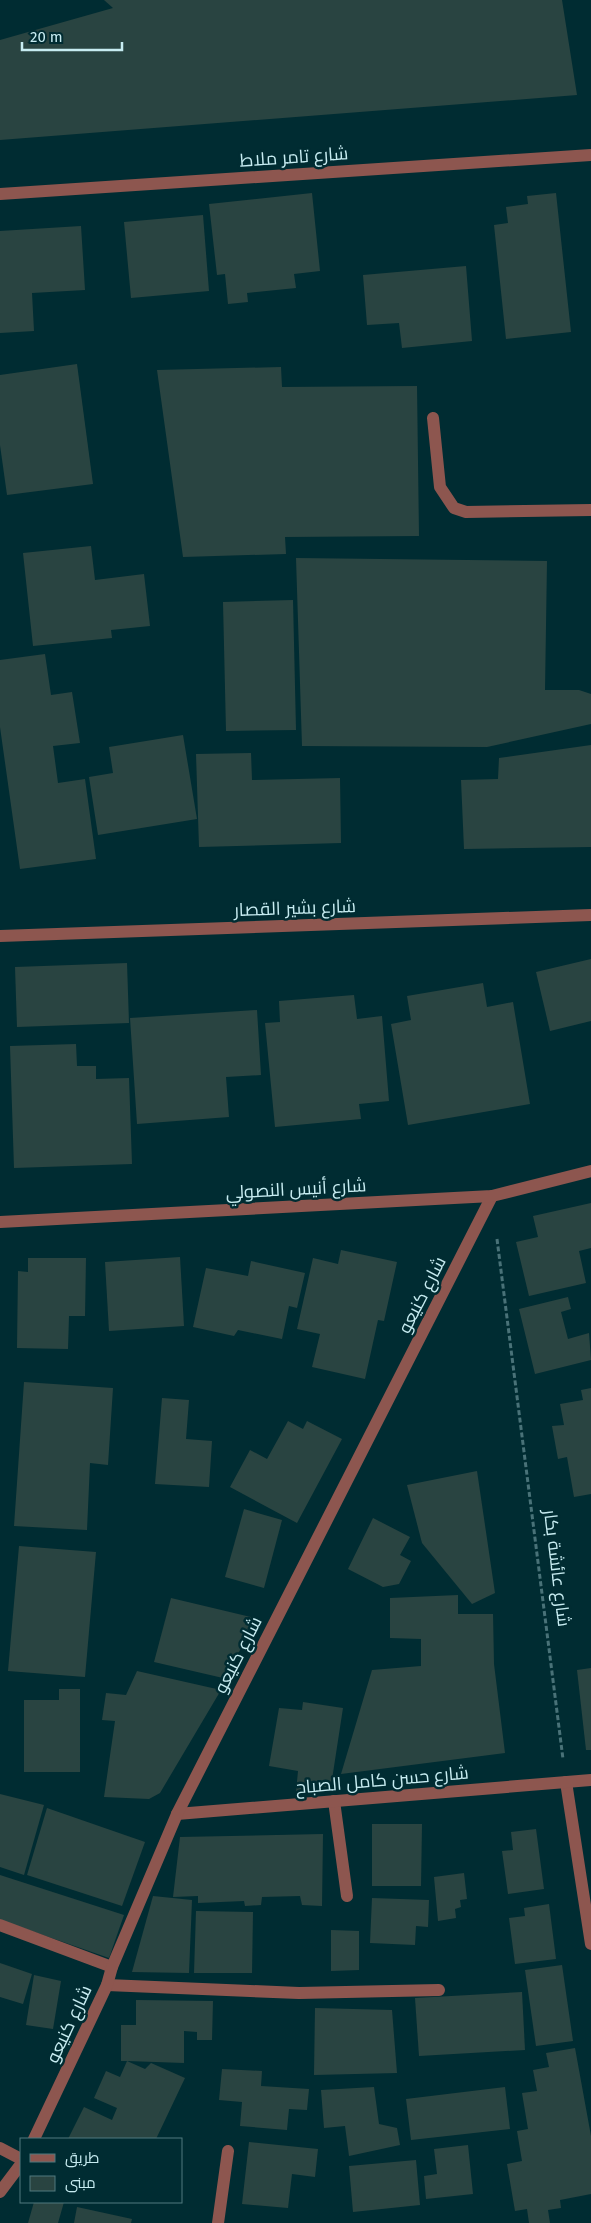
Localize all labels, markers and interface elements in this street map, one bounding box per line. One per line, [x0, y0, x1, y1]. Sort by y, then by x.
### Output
scale bar [22, 20, 122, 52]
text: 20 m [30, 28, 63, 46]
street label: شارع تامر ملاط [239, 142, 349, 173]
street label: شارع بشير القصار [233, 895, 356, 922]
street label: شارع أنيس النصولي [225, 1174, 367, 1207]
street label: شارع كنيعو [393, 1253, 452, 1338]
street label: شارع عائشة بكار [538, 1507, 575, 1628]
street label: شارع كنيعو [209, 1613, 268, 1698]
street label: شارع حسن كامل الصباح [294, 1761, 470, 1800]
street label: شارع كنيعو [41, 1982, 97, 2067]
legend [20, 2138, 182, 2203]
text: طريق [65, 2149, 99, 2168]
text: مبنى [65, 2174, 96, 2193]

